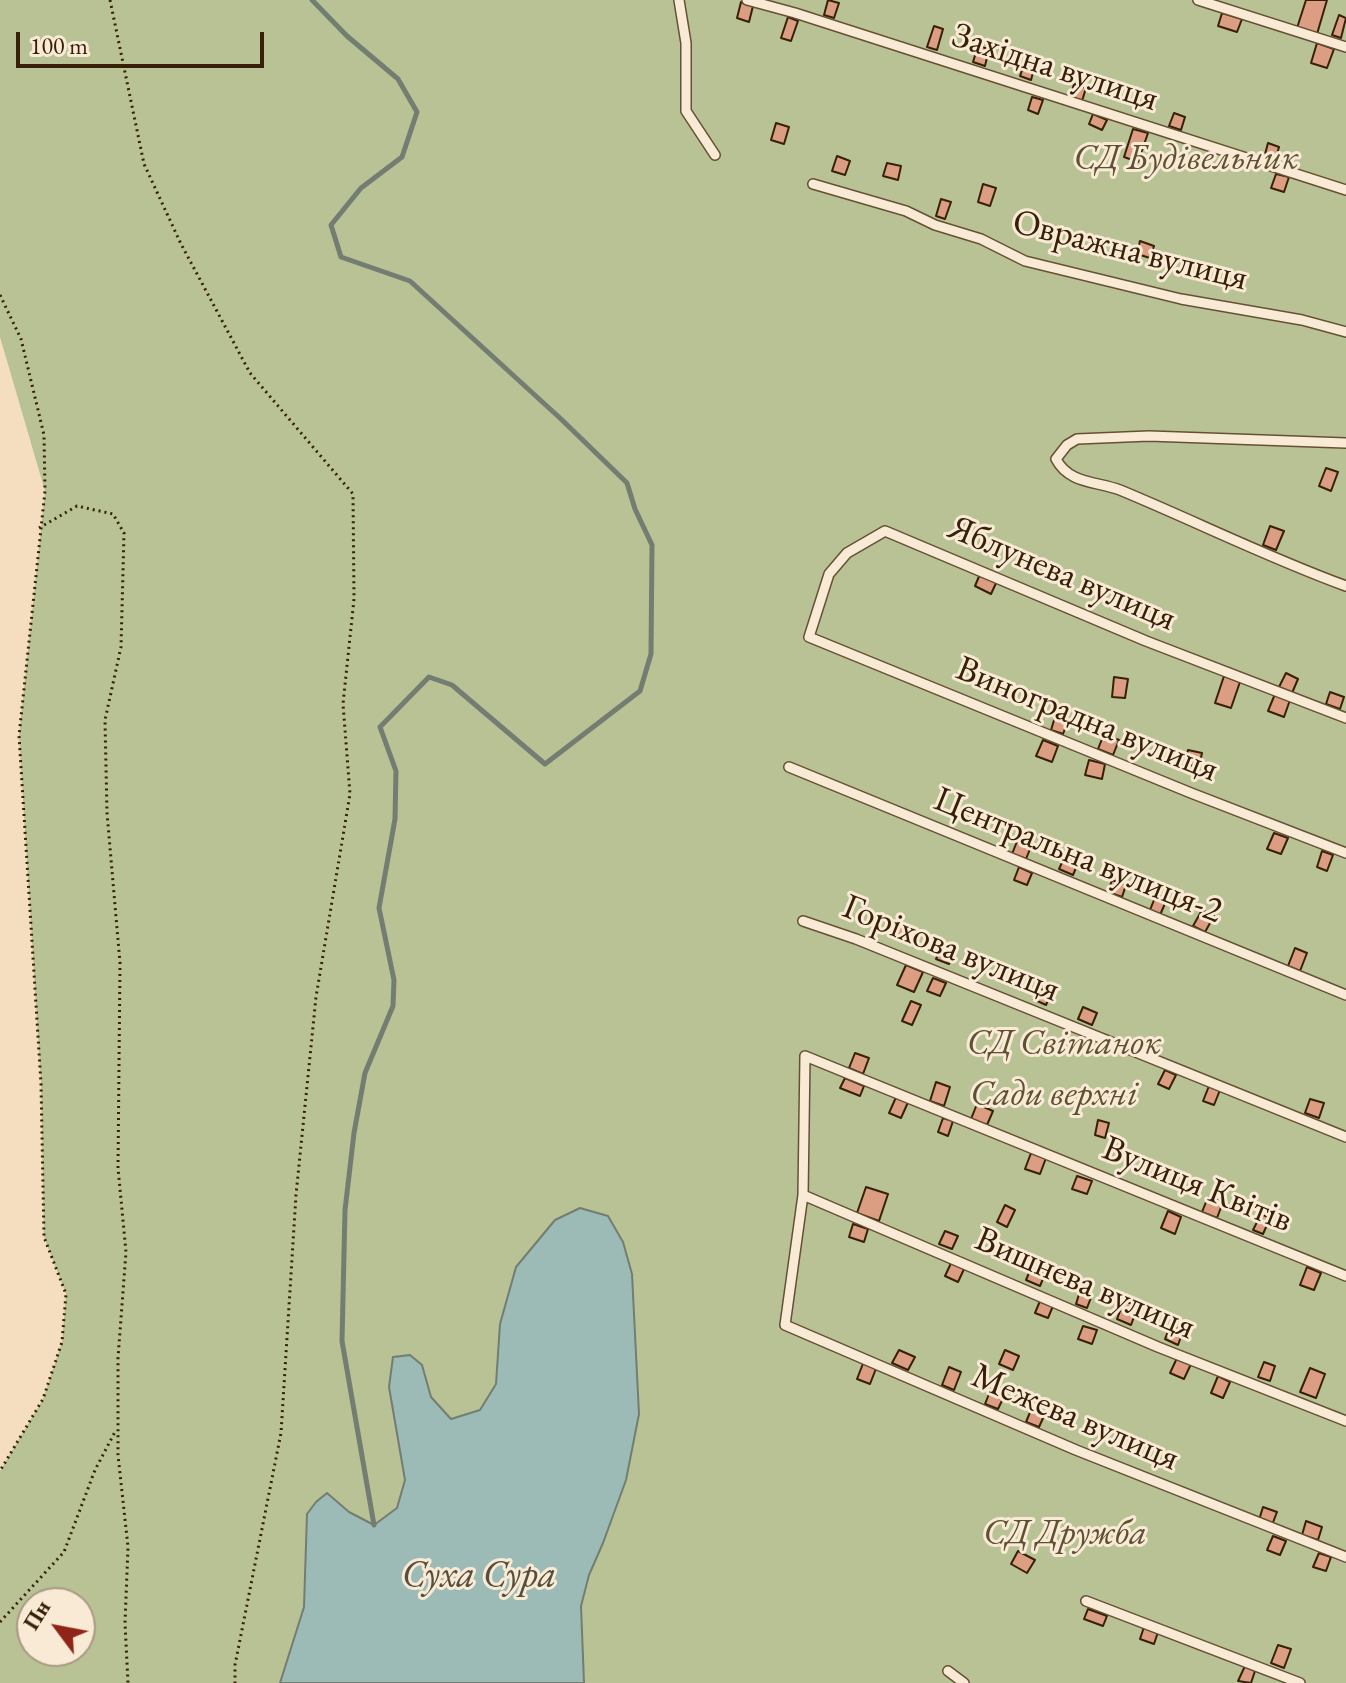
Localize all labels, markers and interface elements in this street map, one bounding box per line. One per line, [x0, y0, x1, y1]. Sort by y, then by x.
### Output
street label: Західна вулиця [946, 14, 1164, 122]
scale bar [20, 16, 268, 66]
text: 100 m [30, 30, 88, 61]
park label: СД Будівельник [1074, 137, 1298, 181]
street label: Овражна вулиця [1008, 201, 1252, 301]
street label: Яблунева вулиця [942, 507, 1182, 641]
street label: Виноградна вулиця [950, 648, 1224, 792]
street label: Центральна вулиця-2 [928, 778, 1228, 934]
street label: Горіхова вулиця [836, 886, 1066, 1012]
park label: СД Світанок [967, 1022, 1161, 1066]
park label: Сади верхні [970, 1073, 1138, 1117]
street label: Вулиця Квітів [1096, 1127, 1298, 1243]
street label: Вишнева вулиця [968, 1218, 1202, 1350]
street label: Межева вулиця [965, 1355, 1185, 1481]
park label: СД Дружба [983, 1512, 1147, 1556]
water label: Суха Сура [402, 1553, 556, 1599]
north arrow [16, 1587, 96, 1667]
text: Пн [17, 1595, 57, 1636]

